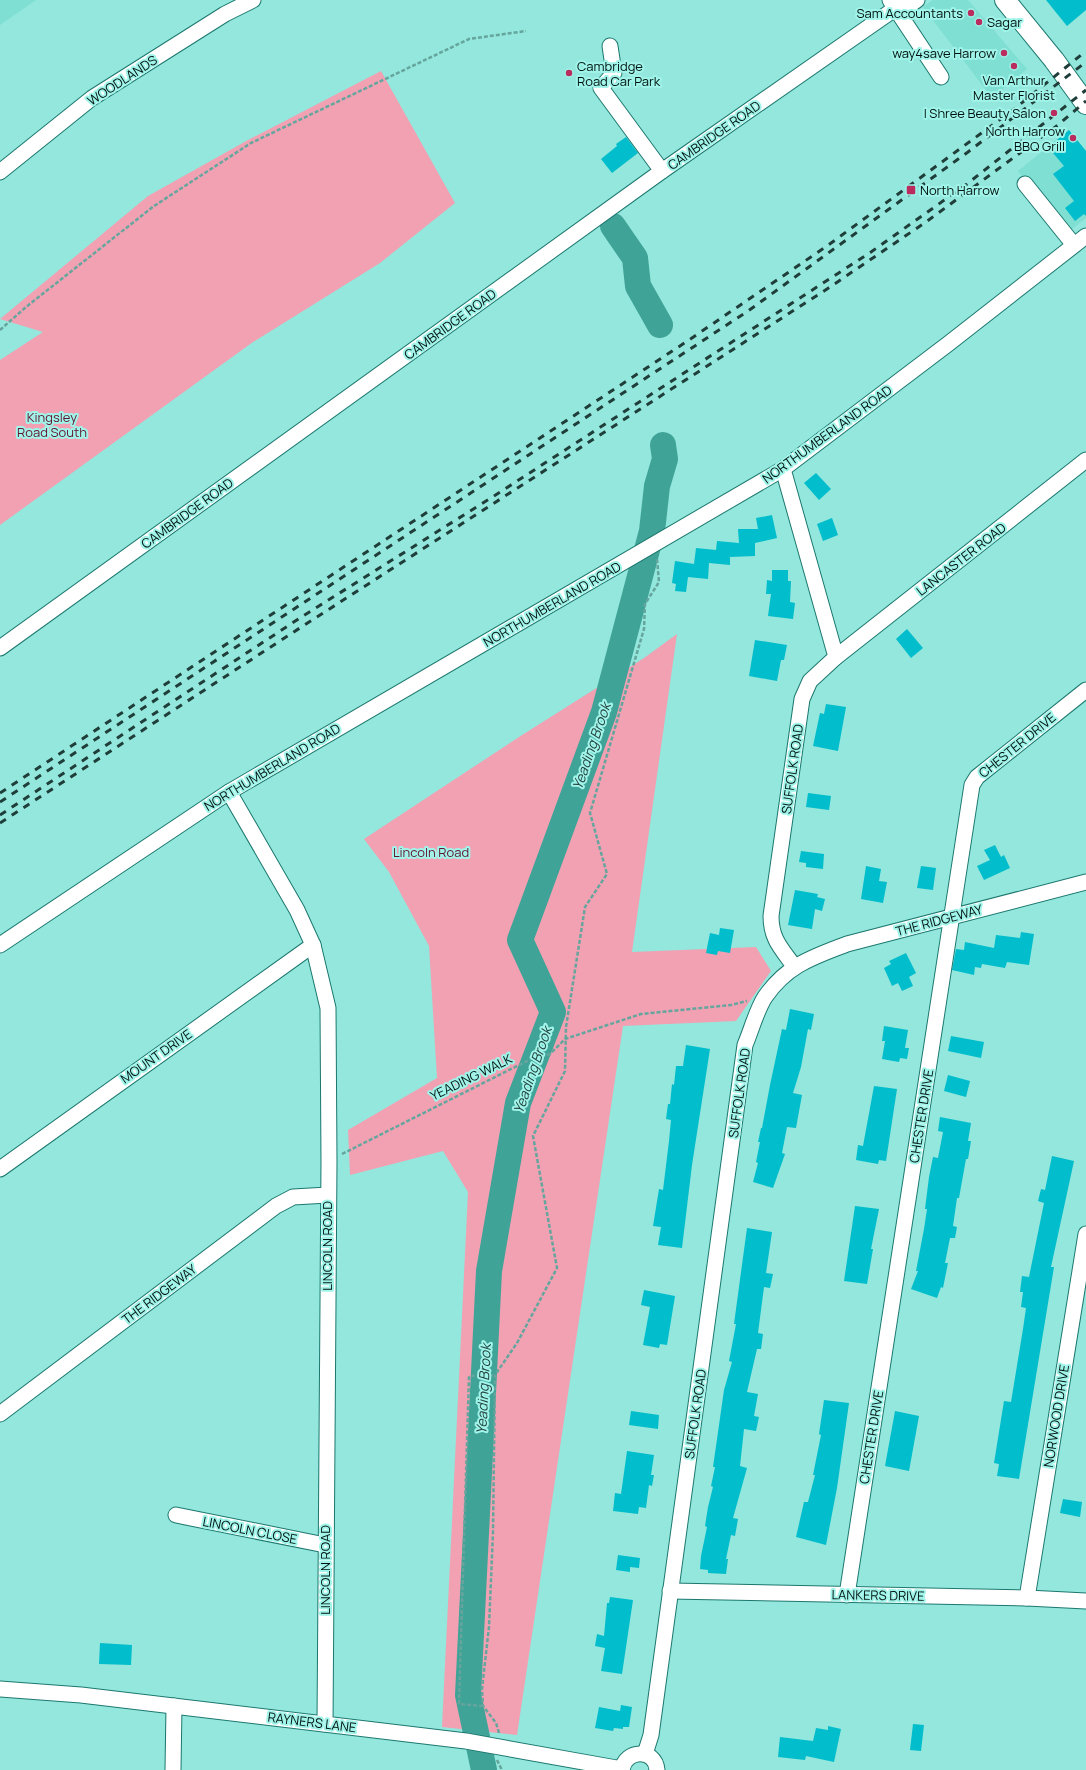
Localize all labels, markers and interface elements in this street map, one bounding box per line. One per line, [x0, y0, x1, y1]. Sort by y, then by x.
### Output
place label: Sam Accountants [857, 4, 963, 22]
marker: Sam Accountants [966, 8, 976, 18]
place label: Sagar [987, 13, 1022, 31]
marker: Sagar [974, 17, 984, 27]
place label: way4save Harrow [892, 44, 996, 62]
marker: way4save Harrow [999, 48, 1009, 58]
street label: WOODLANDS [84, 51, 160, 109]
place label: Cambridge Road Car Park [577, 57, 661, 90]
marker: Van Arthur Master Florist [1009, 61, 1019, 71]
marker: Cambridge Road Car Park [564, 68, 574, 78]
place label: Van Arthur Master Florist [973, 71, 1055, 104]
street label: CAMBRIDGE ROAD [664, 96, 764, 174]
place label: I Shree Beauty Salon [924, 104, 1046, 122]
marker: I Shree Beauty Salon [1049, 108, 1059, 118]
place label: North Harrow BBQ Grill [985, 122, 1065, 155]
marker: North Harrow BBQ Grill [1068, 133, 1078, 143]
place label: North Harrow [920, 181, 1000, 199]
marker: North Harrow [905, 184, 917, 196]
street label: CAMBRIDGE ROAD [400, 284, 500, 363]
street label: NORTHUMBERLAND ROAD [759, 381, 896, 487]
park label: Kingsley Road South [17, 408, 87, 441]
street label: CAMBRIDGE ROAD [137, 473, 237, 552]
street label: LANCASTER ROAD [912, 518, 1010, 600]
street label: NORTHUMBERLAND ROAD [480, 557, 624, 651]
water label: Yeading Brook [567, 698, 615, 792]
street label: CHESTER DRIVE [975, 708, 1059, 782]
street label: NORTHUMBERLAND ROAD [200, 719, 344, 815]
street label: SUFFOLK ROAD [777, 723, 807, 815]
park label: Lincoln Road [393, 843, 469, 861]
street label: THE RIDGEWAY [894, 900, 985, 940]
water label: Yeading Brook [508, 1022, 556, 1116]
street label: MOUNT DRIVE [117, 1025, 195, 1087]
street label: SUFFOLK ROAD [724, 1047, 754, 1139]
street label: YEADING WALK [427, 1049, 515, 1105]
street label: CHESTER DRIVE [905, 1068, 937, 1164]
street label: LINCOLN ROAD [318, 1201, 336, 1291]
street label: THE RIDGEWAY [118, 1260, 201, 1328]
water label: Yeading Brook [471, 1341, 495, 1435]
street label: NORWOOD DRIVE [1039, 1363, 1073, 1469]
street label: SUFFOLK ROAD [680, 1368, 710, 1460]
street label: CHESTER DRIVE [855, 1389, 887, 1485]
street label: LINCOLN CLOSE [201, 1512, 299, 1548]
street label: LINCOLN ROAD [316, 1525, 334, 1615]
street label: LANKERS DRIVE [831, 1585, 925, 1605]
street label: RAYNERS LANE [267, 1708, 357, 1736]

